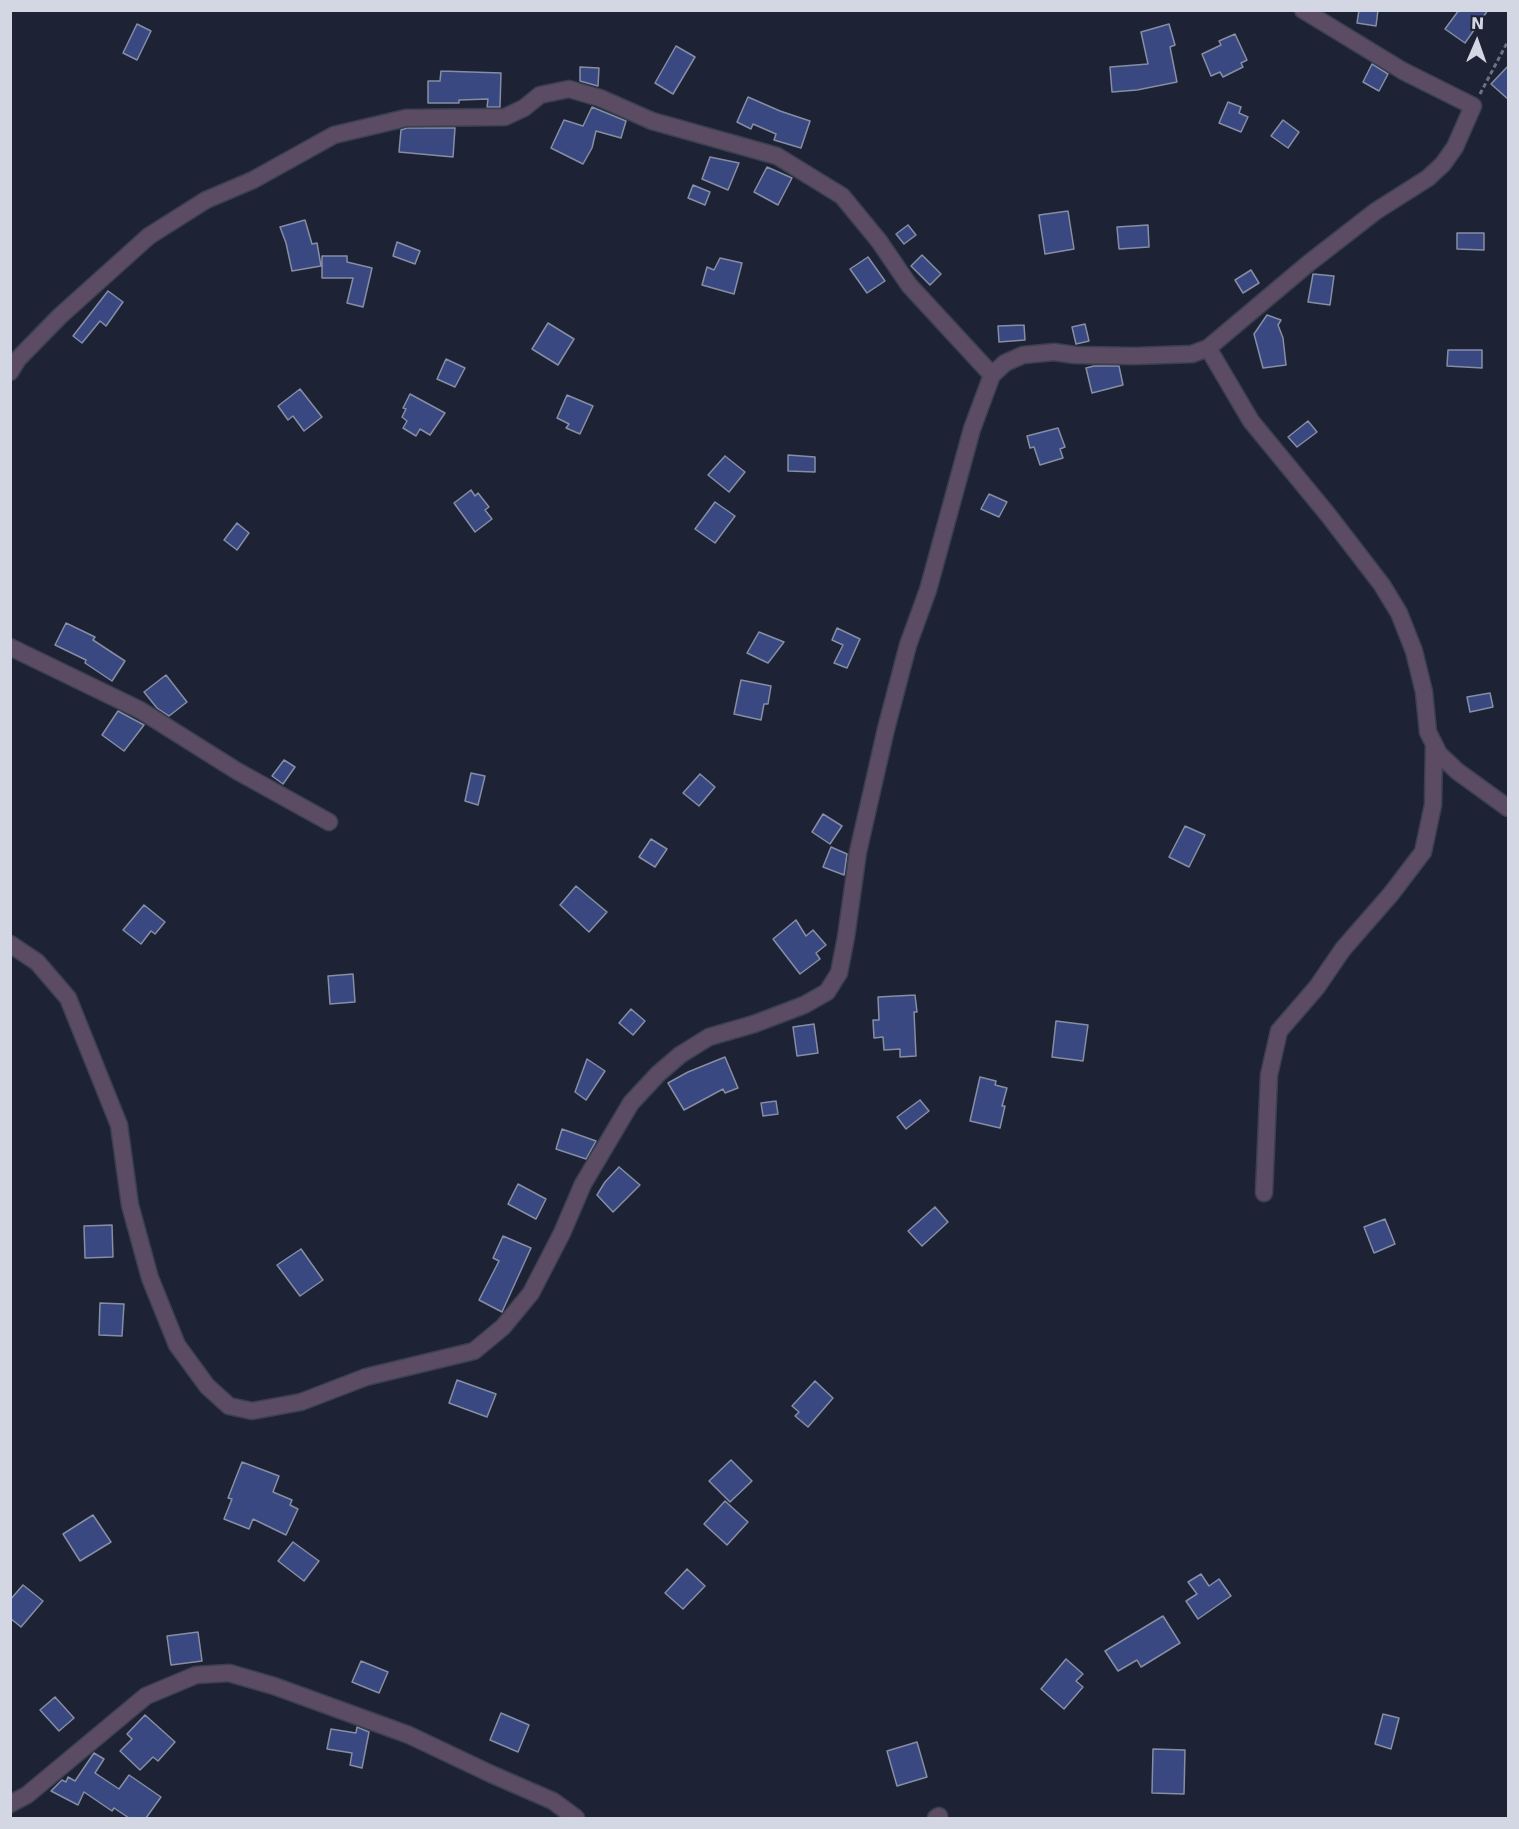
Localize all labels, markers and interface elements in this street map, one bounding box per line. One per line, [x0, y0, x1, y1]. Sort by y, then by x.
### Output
north arrow [1447, 12, 1507, 72]
text: N [1471, 14, 1485, 33]

